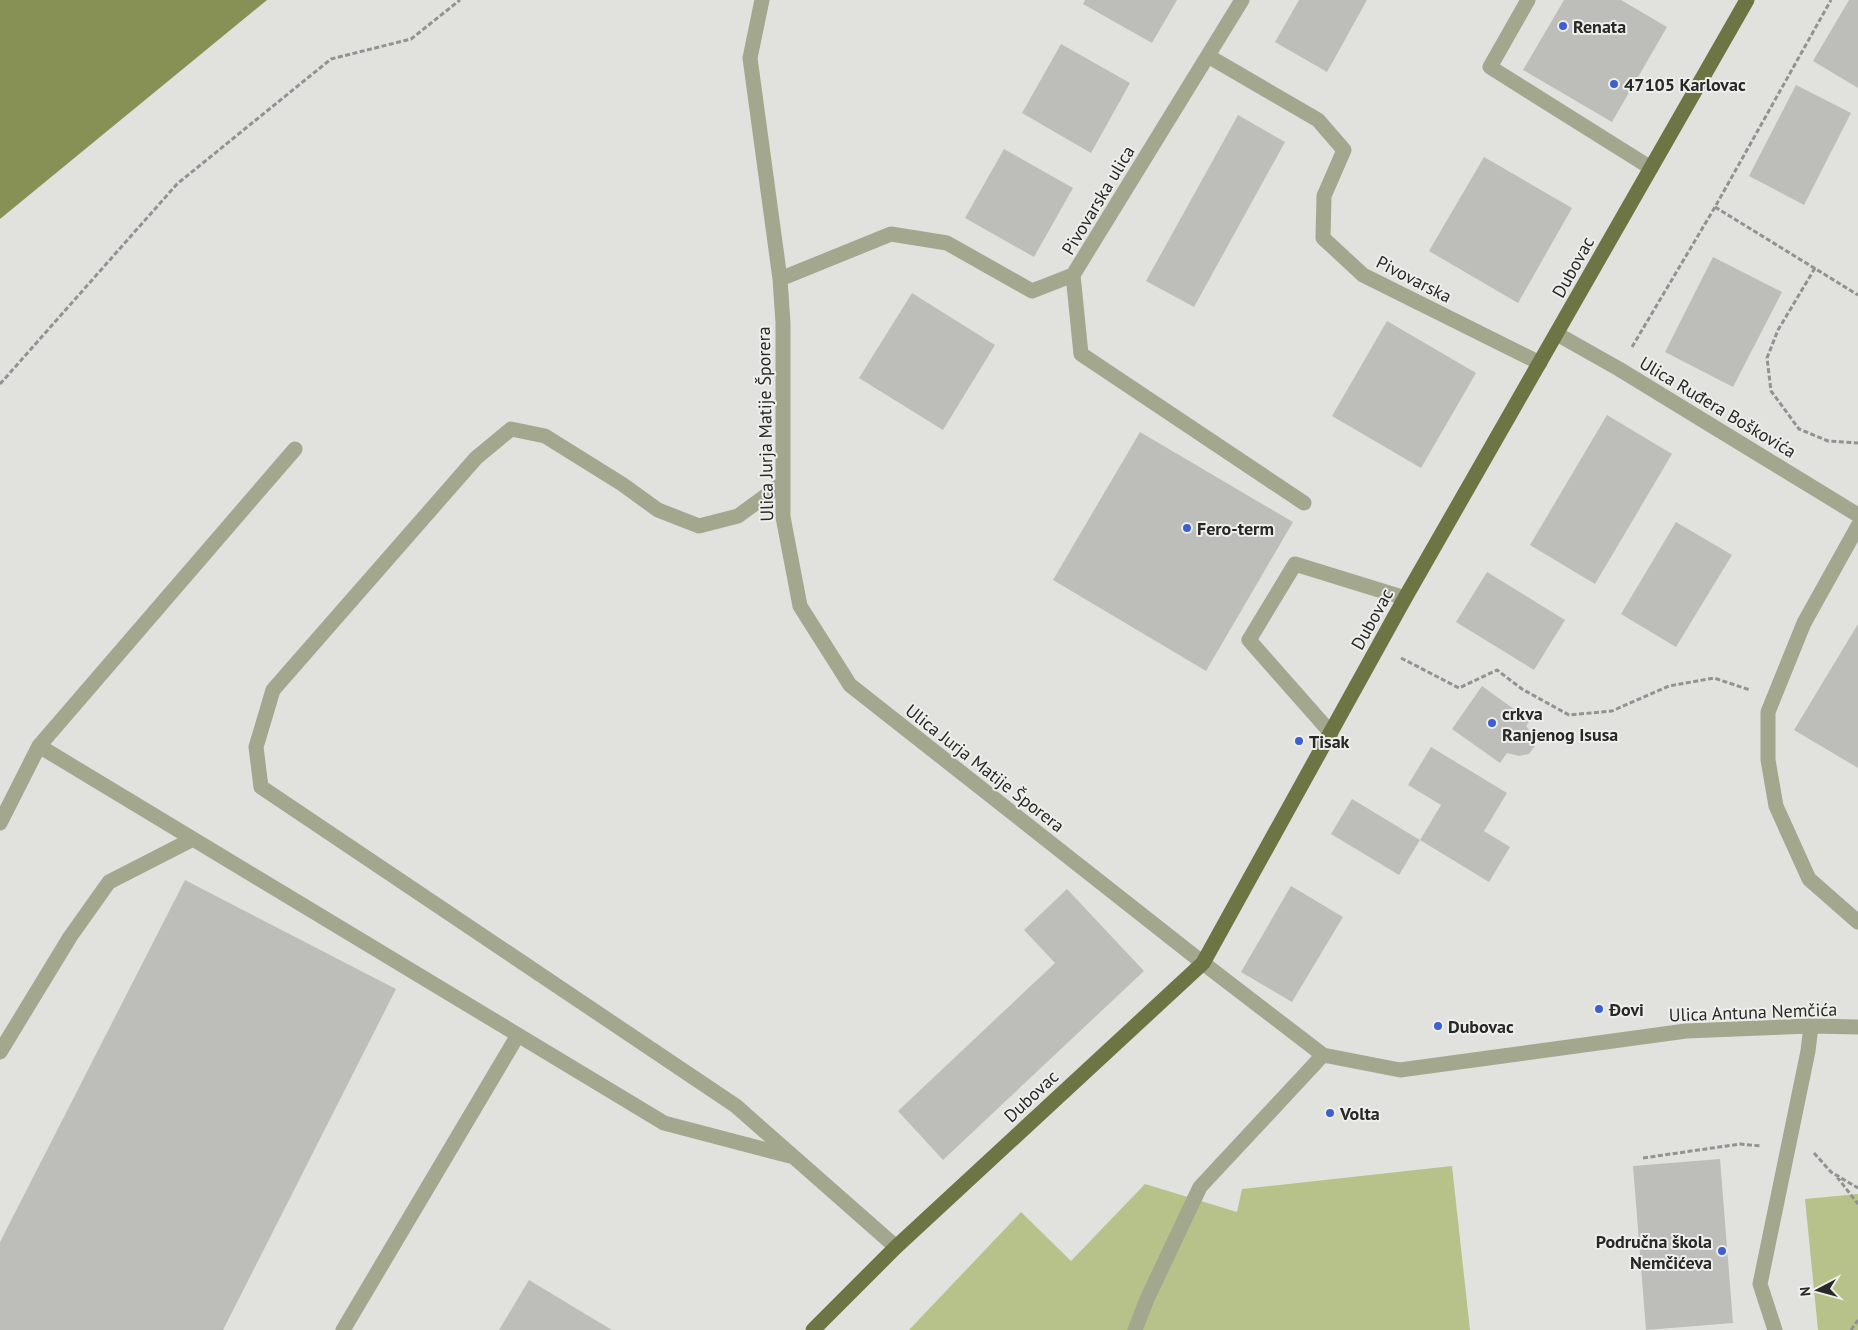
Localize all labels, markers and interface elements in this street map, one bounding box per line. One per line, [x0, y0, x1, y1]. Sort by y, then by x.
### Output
place label: Renata [1573, 15, 1626, 38]
marker: Renata [1557, 20, 1569, 32]
place label: 47105 Karlovac [1624, 73, 1746, 96]
marker: 47105 Karlovac [1608, 78, 1620, 90]
street label: Pivovarska ulica [1056, 141, 1140, 259]
street label: Dubovac [1547, 232, 1599, 302]
street label: Pivovarska [1372, 250, 1456, 308]
street label: Ulica Jurja Matije Šporera [752, 326, 778, 522]
street label: Ulica Ruđera Boškovića [1635, 351, 1801, 463]
place label: Fero-term [1197, 517, 1274, 540]
marker: Fero-term [1181, 522, 1193, 534]
street label: Dubovac [1346, 584, 1398, 654]
street label: Ulica Jurja Matije Šporera [901, 699, 1069, 837]
place label: crkva Ranjenog Isusa [1502, 702, 1618, 746]
marker: crkva Ranjenog Isusa [1486, 717, 1498, 729]
place label: Tisak [1309, 730, 1350, 753]
marker: Tisak [1293, 735, 1305, 747]
place label: Đovi [1608, 998, 1644, 1021]
street label: Ulica Antuna Nemčića [1668, 998, 1838, 1026]
marker: Đovi [1593, 1003, 1605, 1015]
place label: Dubovac [1448, 1015, 1514, 1038]
marker: Dubovac [1432, 1020, 1444, 1032]
street label: Dubovac [999, 1065, 1063, 1127]
place label: Volta [1339, 1102, 1380, 1125]
marker: Volta [1324, 1107, 1336, 1119]
place label: Područna škola Nemčićeva [1596, 1230, 1712, 1274]
marker: Područna škola Nemčićeva [1716, 1245, 1728, 1257]
north arrow [1793, 1265, 1843, 1315]
text: N [1796, 1286, 1815, 1297]

